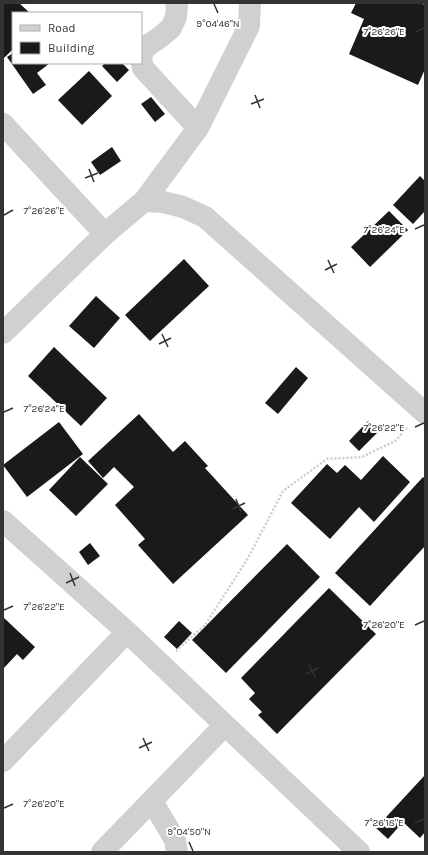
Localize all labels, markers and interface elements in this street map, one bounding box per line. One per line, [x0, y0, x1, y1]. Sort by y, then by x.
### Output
legend [12, 12, 142, 64]
text: 9°04'46"N [196, 18, 240, 30]
text: Road [48, 21, 76, 35]
text: 7°26'26"E [363, 26, 405, 38]
text: Building [48, 41, 95, 55]
text: 7°26'26"E [23, 205, 65, 217]
text: 7°26'24"E [363, 224, 405, 236]
text: 7°26'24"E [23, 403, 65, 415]
text: 7°26'22"E [363, 422, 405, 434]
text: 7°26'22"E [23, 601, 65, 613]
text: 7°26'20"E [363, 619, 405, 631]
text: 7°26'20"E [23, 798, 65, 810]
text: 7°26'18"E [364, 817, 404, 829]
text: 9°04'50"N [167, 826, 211, 838]

